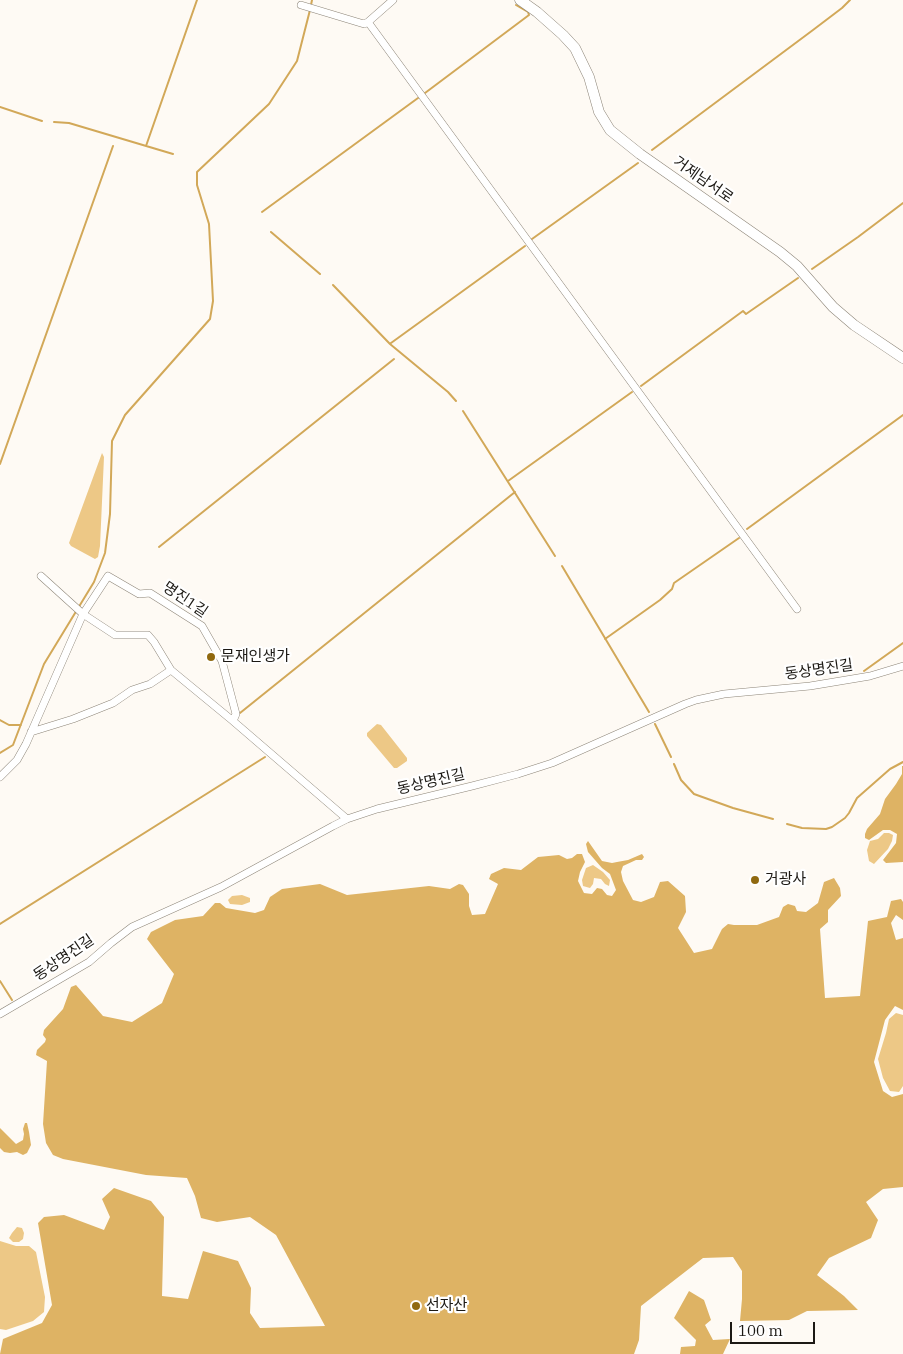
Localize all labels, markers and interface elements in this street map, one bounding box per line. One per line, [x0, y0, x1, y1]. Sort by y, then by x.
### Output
street label: 거제남서로 [670, 153, 736, 207]
street label: 명진1길 [159, 578, 211, 622]
place label: 문재인생가 [221, 648, 290, 666]
marker: 문재인생가 [205, 651, 217, 663]
street label: 동상명진길 [784, 656, 854, 684]
street label: 동상명진길 [395, 765, 467, 799]
place label: 거광사 [765, 871, 806, 889]
marker: 거광사 [749, 874, 761, 886]
street label: 동상명진길 [30, 931, 98, 985]
place label: 선자산 [426, 1297, 467, 1315]
marker: 선자산 [410, 1300, 422, 1312]
scale bar [733, 1312, 818, 1344]
text: 100 m [738, 1321, 783, 1340]

